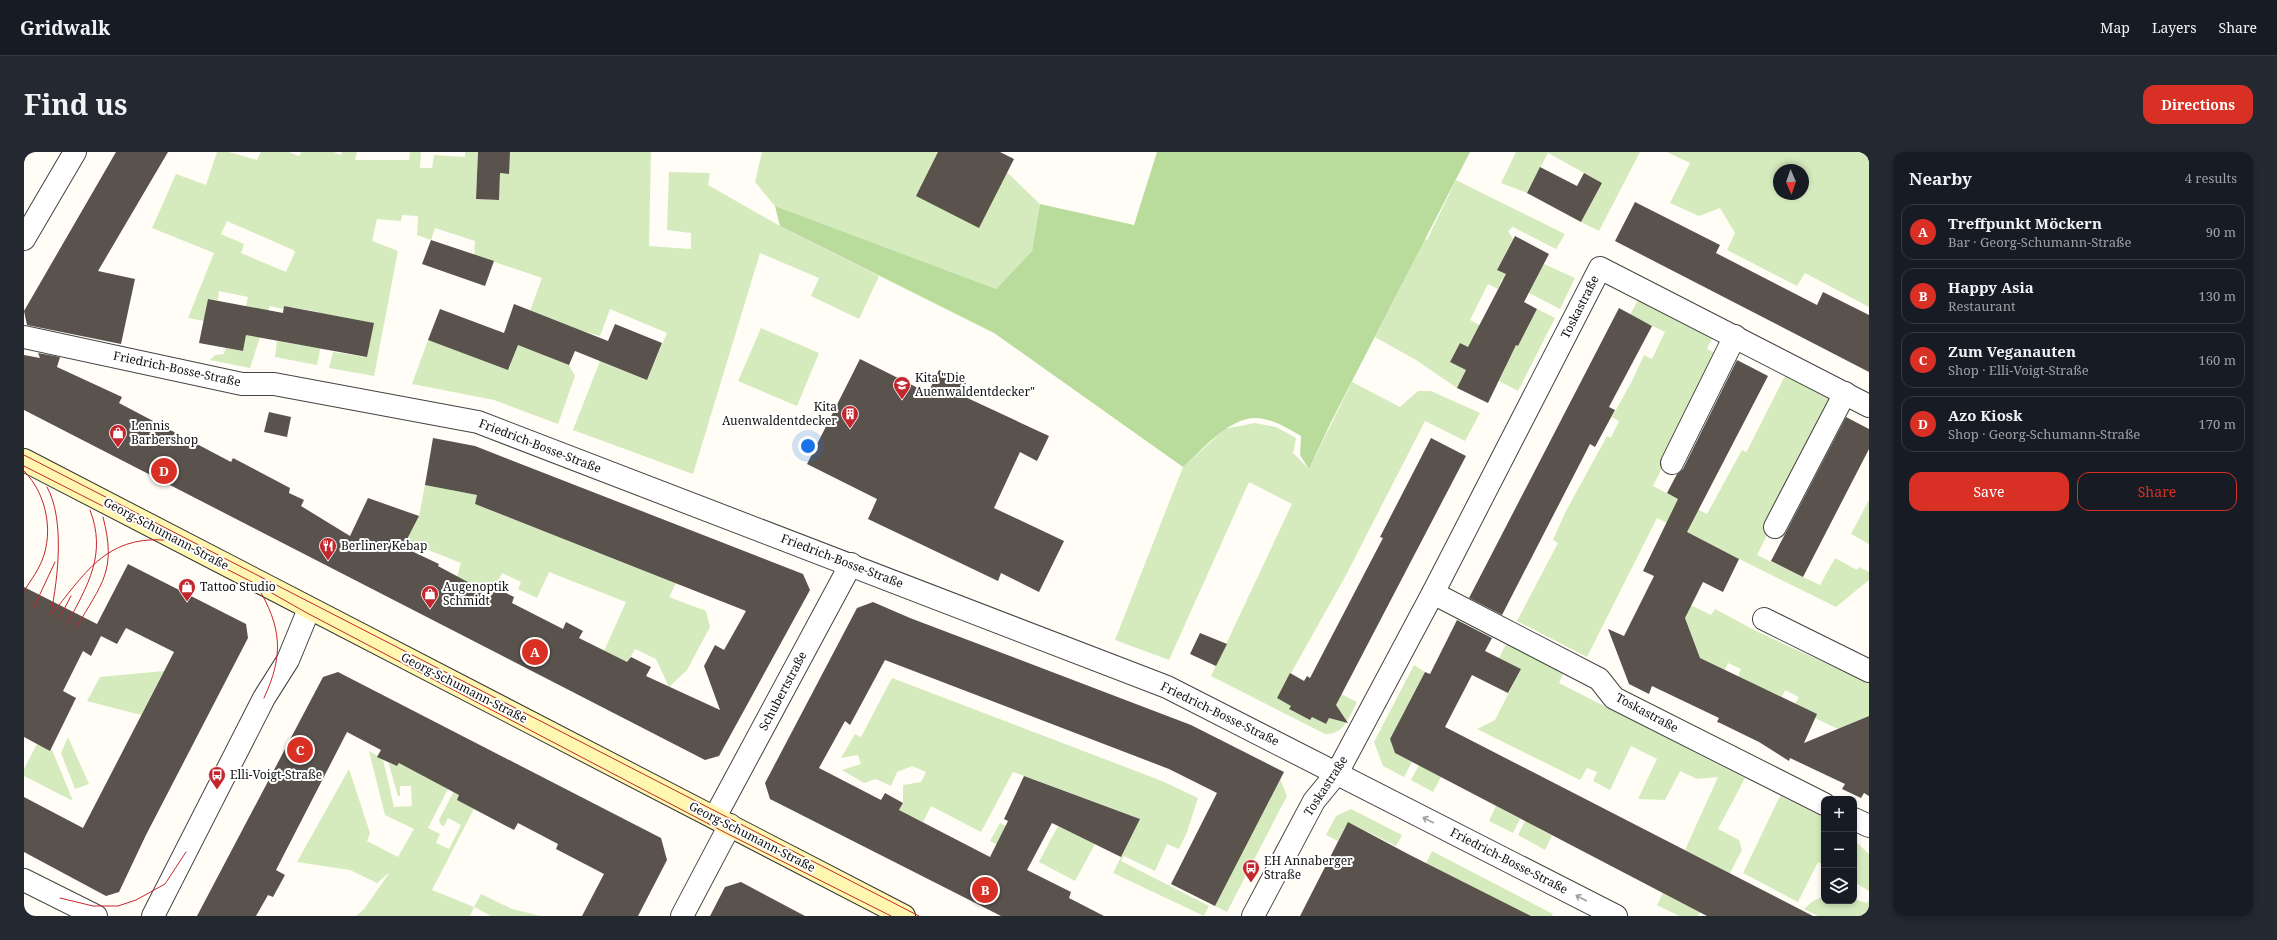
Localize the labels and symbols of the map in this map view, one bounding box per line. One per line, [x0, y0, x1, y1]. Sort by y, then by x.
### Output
north arrow [1773, 164, 1809, 200]
street label: Toskastraße [1556, 272, 1603, 341]
street label: Friedrich-Bosse-Straße [112, 347, 242, 390]
place label: Kita "Die Auenwaldentdecker" [915, 369, 1035, 400]
school or university icon: Kita "Die Auenwaldentdecker" [892, 375, 912, 400]
place label: Kita Auenwaldentdecker [722, 398, 837, 429]
building icon: Kita Auenwaldentdecker [840, 404, 860, 429]
street label: Friedrich-Bosse-Straße [476, 414, 604, 477]
place label: Lennis Barbershop [131, 417, 198, 448]
shop icon: Lennis Barbershop [108, 423, 128, 448]
your location [798, 436, 818, 456]
pin: D [151, 456, 177, 486]
street label: Georg-Schumann-Straße [101, 493, 232, 574]
street label: Friedrich-Bosse-Straße [778, 529, 906, 592]
restaurant icon: Berliner Kebap [318, 536, 338, 561]
place label: Berliner Kebap [341, 537, 428, 554]
shop icon: Tattoo Studio [177, 577, 197, 602]
place label: Tattoo Studio [200, 578, 276, 595]
place label: Augenoptik Schmidt [443, 578, 510, 609]
shop icon: Augenoptik Schmidt [420, 584, 440, 609]
pin: A [522, 637, 548, 667]
street label: Georg-Schumann-Straße [398, 648, 530, 727]
street label: Schubertstraße [755, 648, 811, 733]
street label: Friedrich-Bosse-Straße [1158, 677, 1282, 750]
street label: Toskastraße [1613, 689, 1682, 736]
pin: C [287, 735, 313, 765]
street label: Toskastraße [1300, 752, 1351, 819]
bus stop icon: Elli-Voigt-Straße [207, 765, 227, 790]
place label: Elli-Voigt-Straße [230, 766, 322, 783]
street label: Georg-Schumann-Straße [686, 797, 818, 876]
one-way arrow [1422, 816, 1434, 823]
street label: Friedrich-Bosse-Straße [1447, 823, 1571, 898]
place label: EH Annaberger Straße [1264, 852, 1353, 883]
bus stop icon: EH Annaberger Straße [1241, 858, 1261, 883]
pin: B [972, 875, 998, 905]
one-way arrow [1575, 894, 1587, 902]

